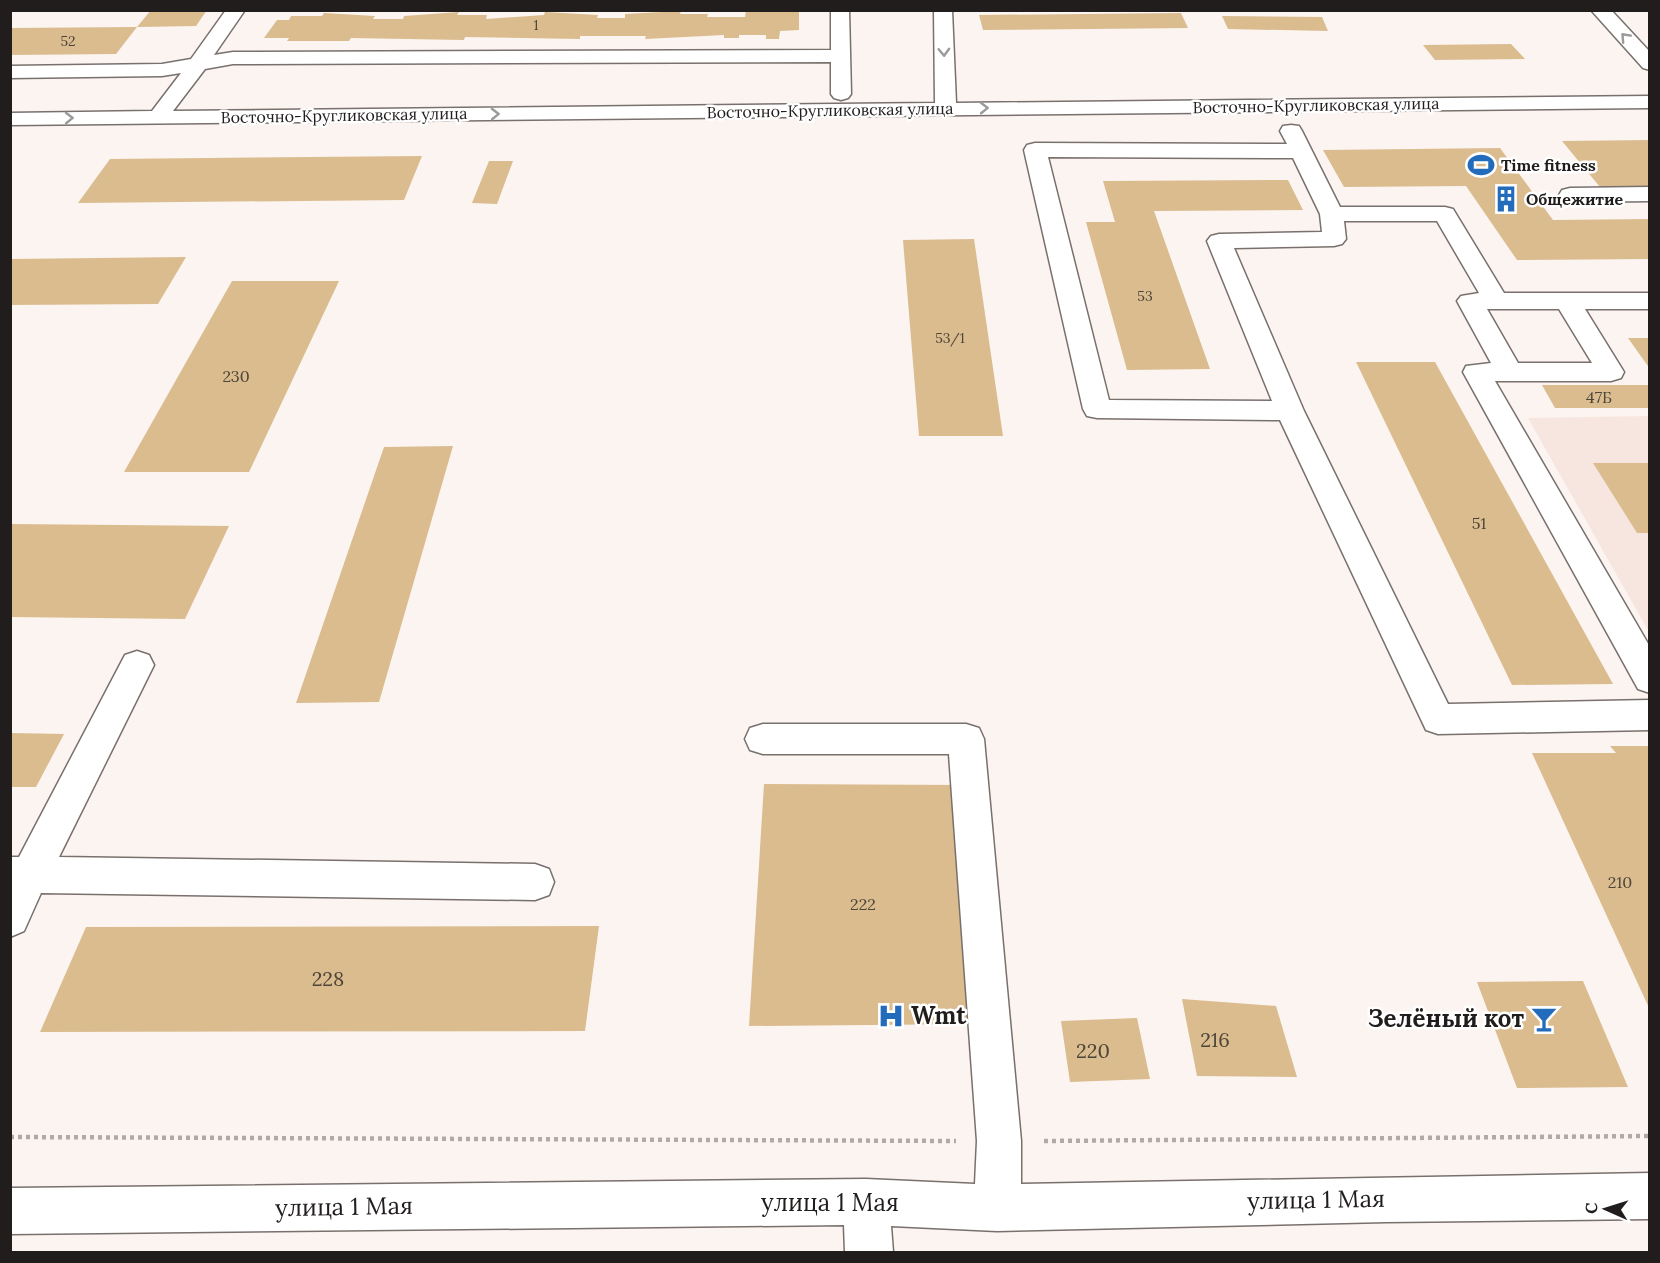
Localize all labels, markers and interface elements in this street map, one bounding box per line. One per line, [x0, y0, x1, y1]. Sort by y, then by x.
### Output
house number: 1 [533, 16, 539, 34]
house number: 52 [60, 32, 76, 50]
one-way arrow [1621, 34, 1632, 45]
one-way arrow [937, 48, 950, 57]
street label: Восточно-Кругликовская улица [1192, 93, 1440, 117]
street label: Восточно-Кругликовская улица [706, 98, 954, 122]
one-way arrow [979, 102, 988, 115]
street label: Восточно-Кругликовская улица [220, 103, 468, 127]
one-way arrow [490, 107, 499, 120]
one-way arrow [64, 112, 73, 124]
sports icon: Time fitness [1466, 150, 1496, 180]
place label: Time fitness [1501, 155, 1596, 175]
building icon: Общежитие [1491, 184, 1521, 214]
place label: Общежитие [1526, 189, 1623, 209]
house number: 53 [1137, 287, 1153, 305]
house number: 53/1 [935, 329, 965, 347]
house number: 230 [222, 366, 250, 386]
house number: 47Б [1586, 387, 1612, 407]
house number: 51 [1472, 513, 1486, 533]
house number: 210 [1608, 872, 1632, 892]
house number: 222 [850, 894, 876, 914]
house number: 228 [312, 966, 344, 991]
place label: Wmt [911, 1000, 967, 1031]
hospital icon: Wmt [876, 1001, 906, 1031]
place label: Зелёный кот [1368, 1003, 1524, 1034]
bar icon: Зелёный кот [1529, 1004, 1559, 1034]
house number: 216 [1200, 1027, 1230, 1052]
house number: 220 [1076, 1038, 1110, 1063]
north arrow [1576, 1179, 1636, 1239]
street label: улица 1 Мая [1247, 1183, 1385, 1216]
street label: улица 1 Мая [761, 1187, 899, 1218]
street label: улица 1 Мая [275, 1190, 413, 1223]
text: С [1581, 1202, 1601, 1214]

